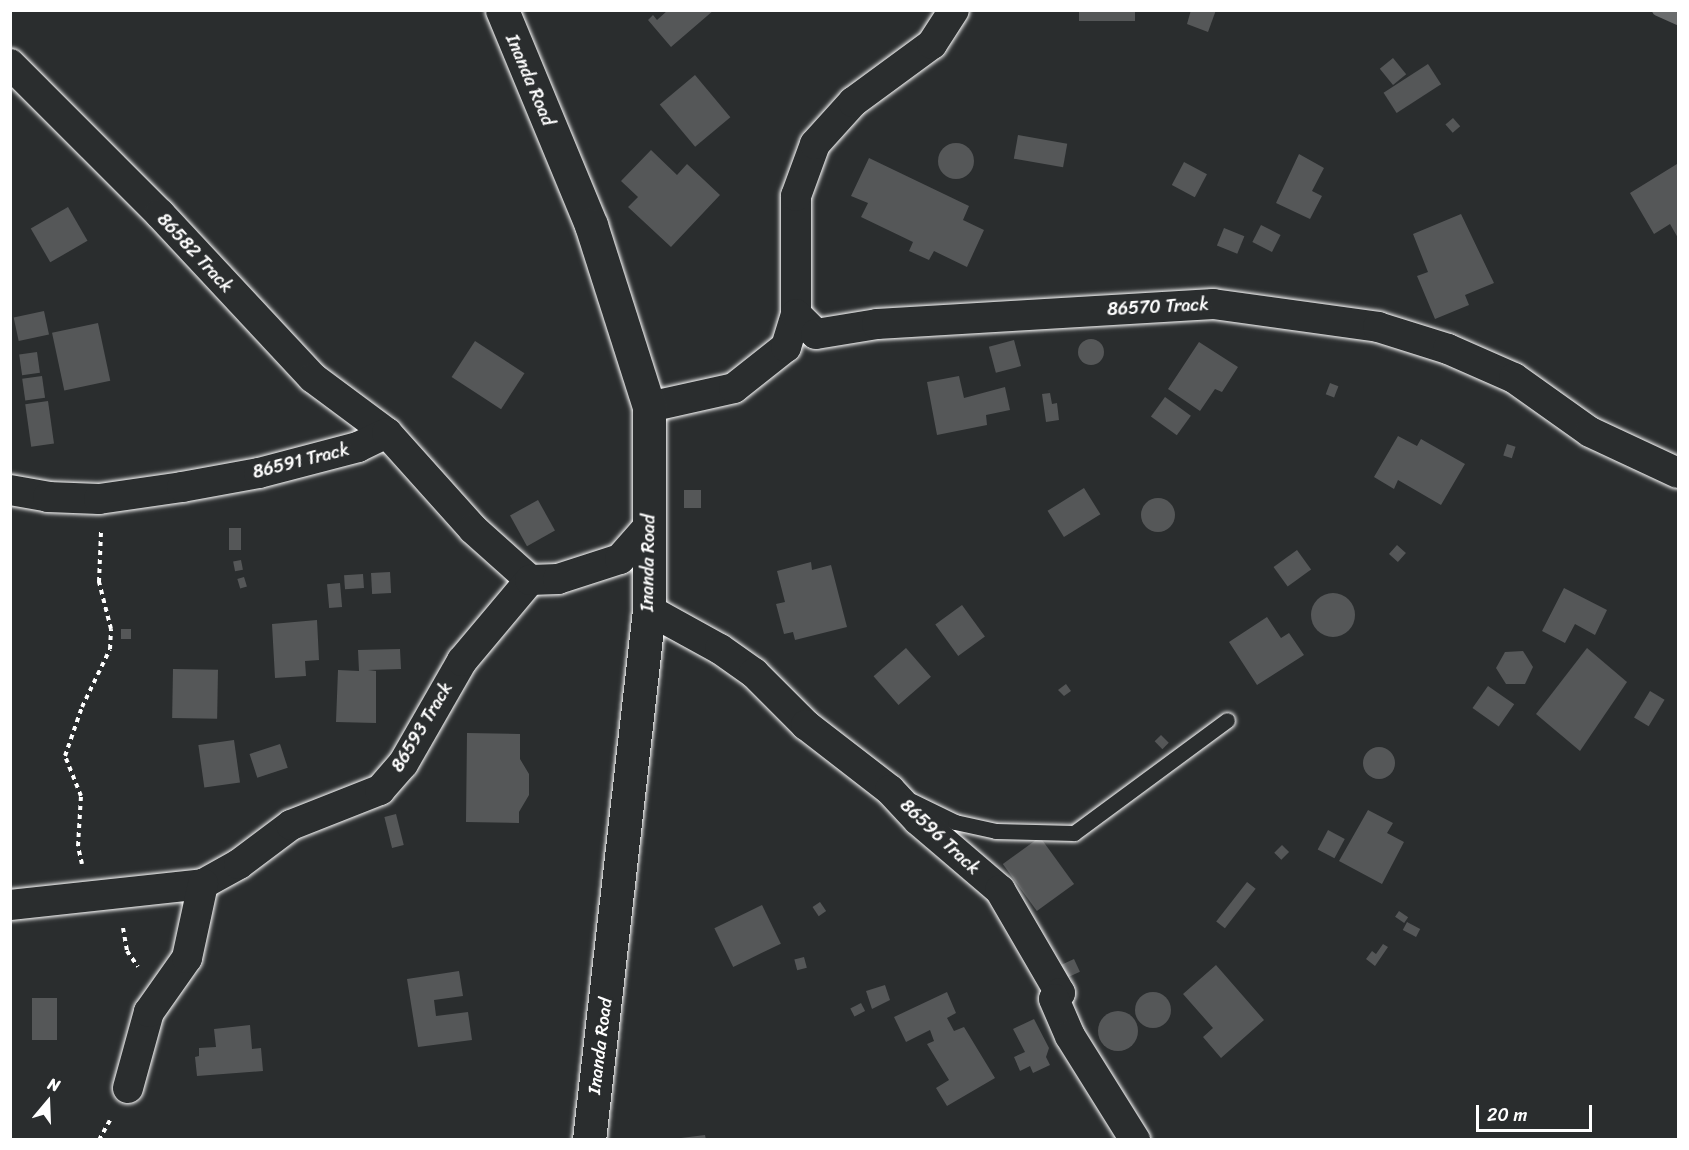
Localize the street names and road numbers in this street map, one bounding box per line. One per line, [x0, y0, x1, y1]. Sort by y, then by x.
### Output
street label: Inanda Road [501, 31, 559, 129]
street label: 86582 Track [153, 209, 237, 297]
street label: 86570 Track [1107, 294, 1209, 320]
street label: 86591 Track [250, 439, 352, 483]
street label: Inanda Road [636, 514, 660, 612]
street label: 86593 Track [387, 678, 457, 776]
street label: 86596 Track [896, 795, 984, 879]
street label: Inanda Road [583, 996, 617, 1096]

